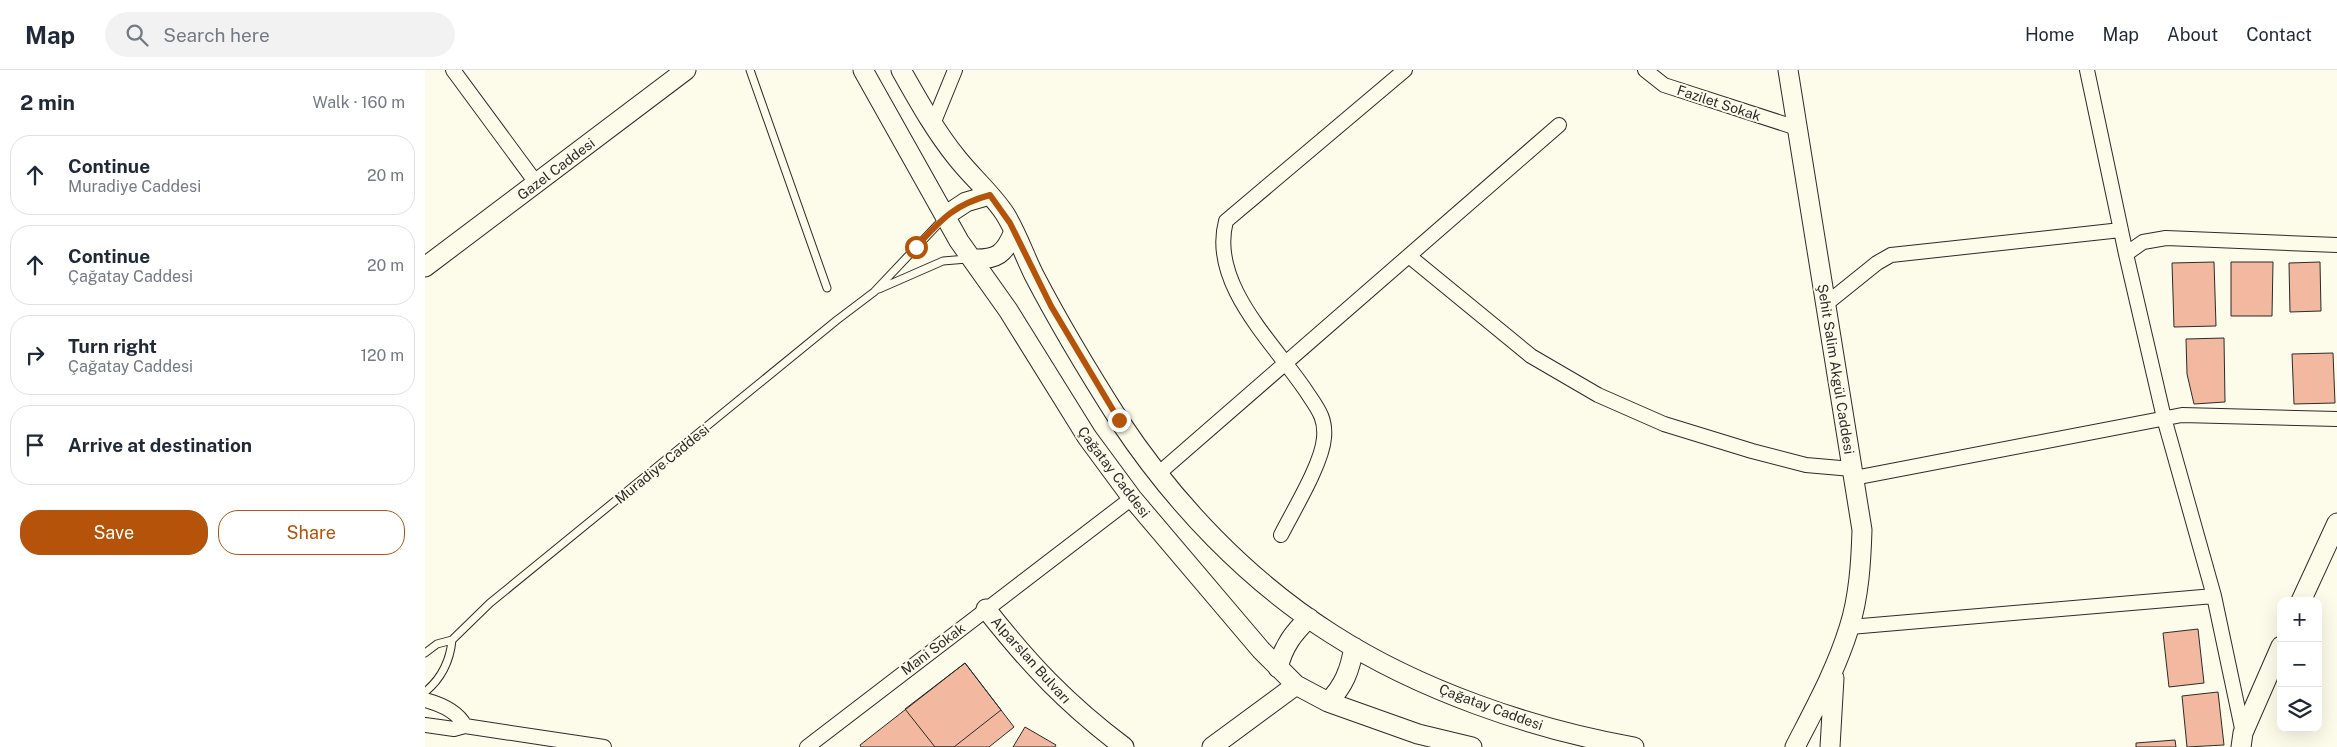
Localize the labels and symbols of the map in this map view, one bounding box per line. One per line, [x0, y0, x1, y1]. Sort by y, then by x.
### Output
street label: Fazilet Sokak [1675, 82, 1763, 124]
street label: Gazel Caddesi [514, 135, 598, 203]
route start [905, 236, 928, 259]
street label: Şehit Salim Akgül Caddesi [1815, 283, 1857, 455]
route end [1108, 409, 1131, 432]
street label: Muradiye Caddesi [612, 421, 712, 507]
street label: Çağatay Caddesi [1075, 423, 1153, 521]
street label: Alparslan Bulvarı [988, 613, 1074, 707]
street label: Mani Sokak [898, 620, 968, 678]
street label: Çağatay Caddesi [1437, 681, 1545, 733]

